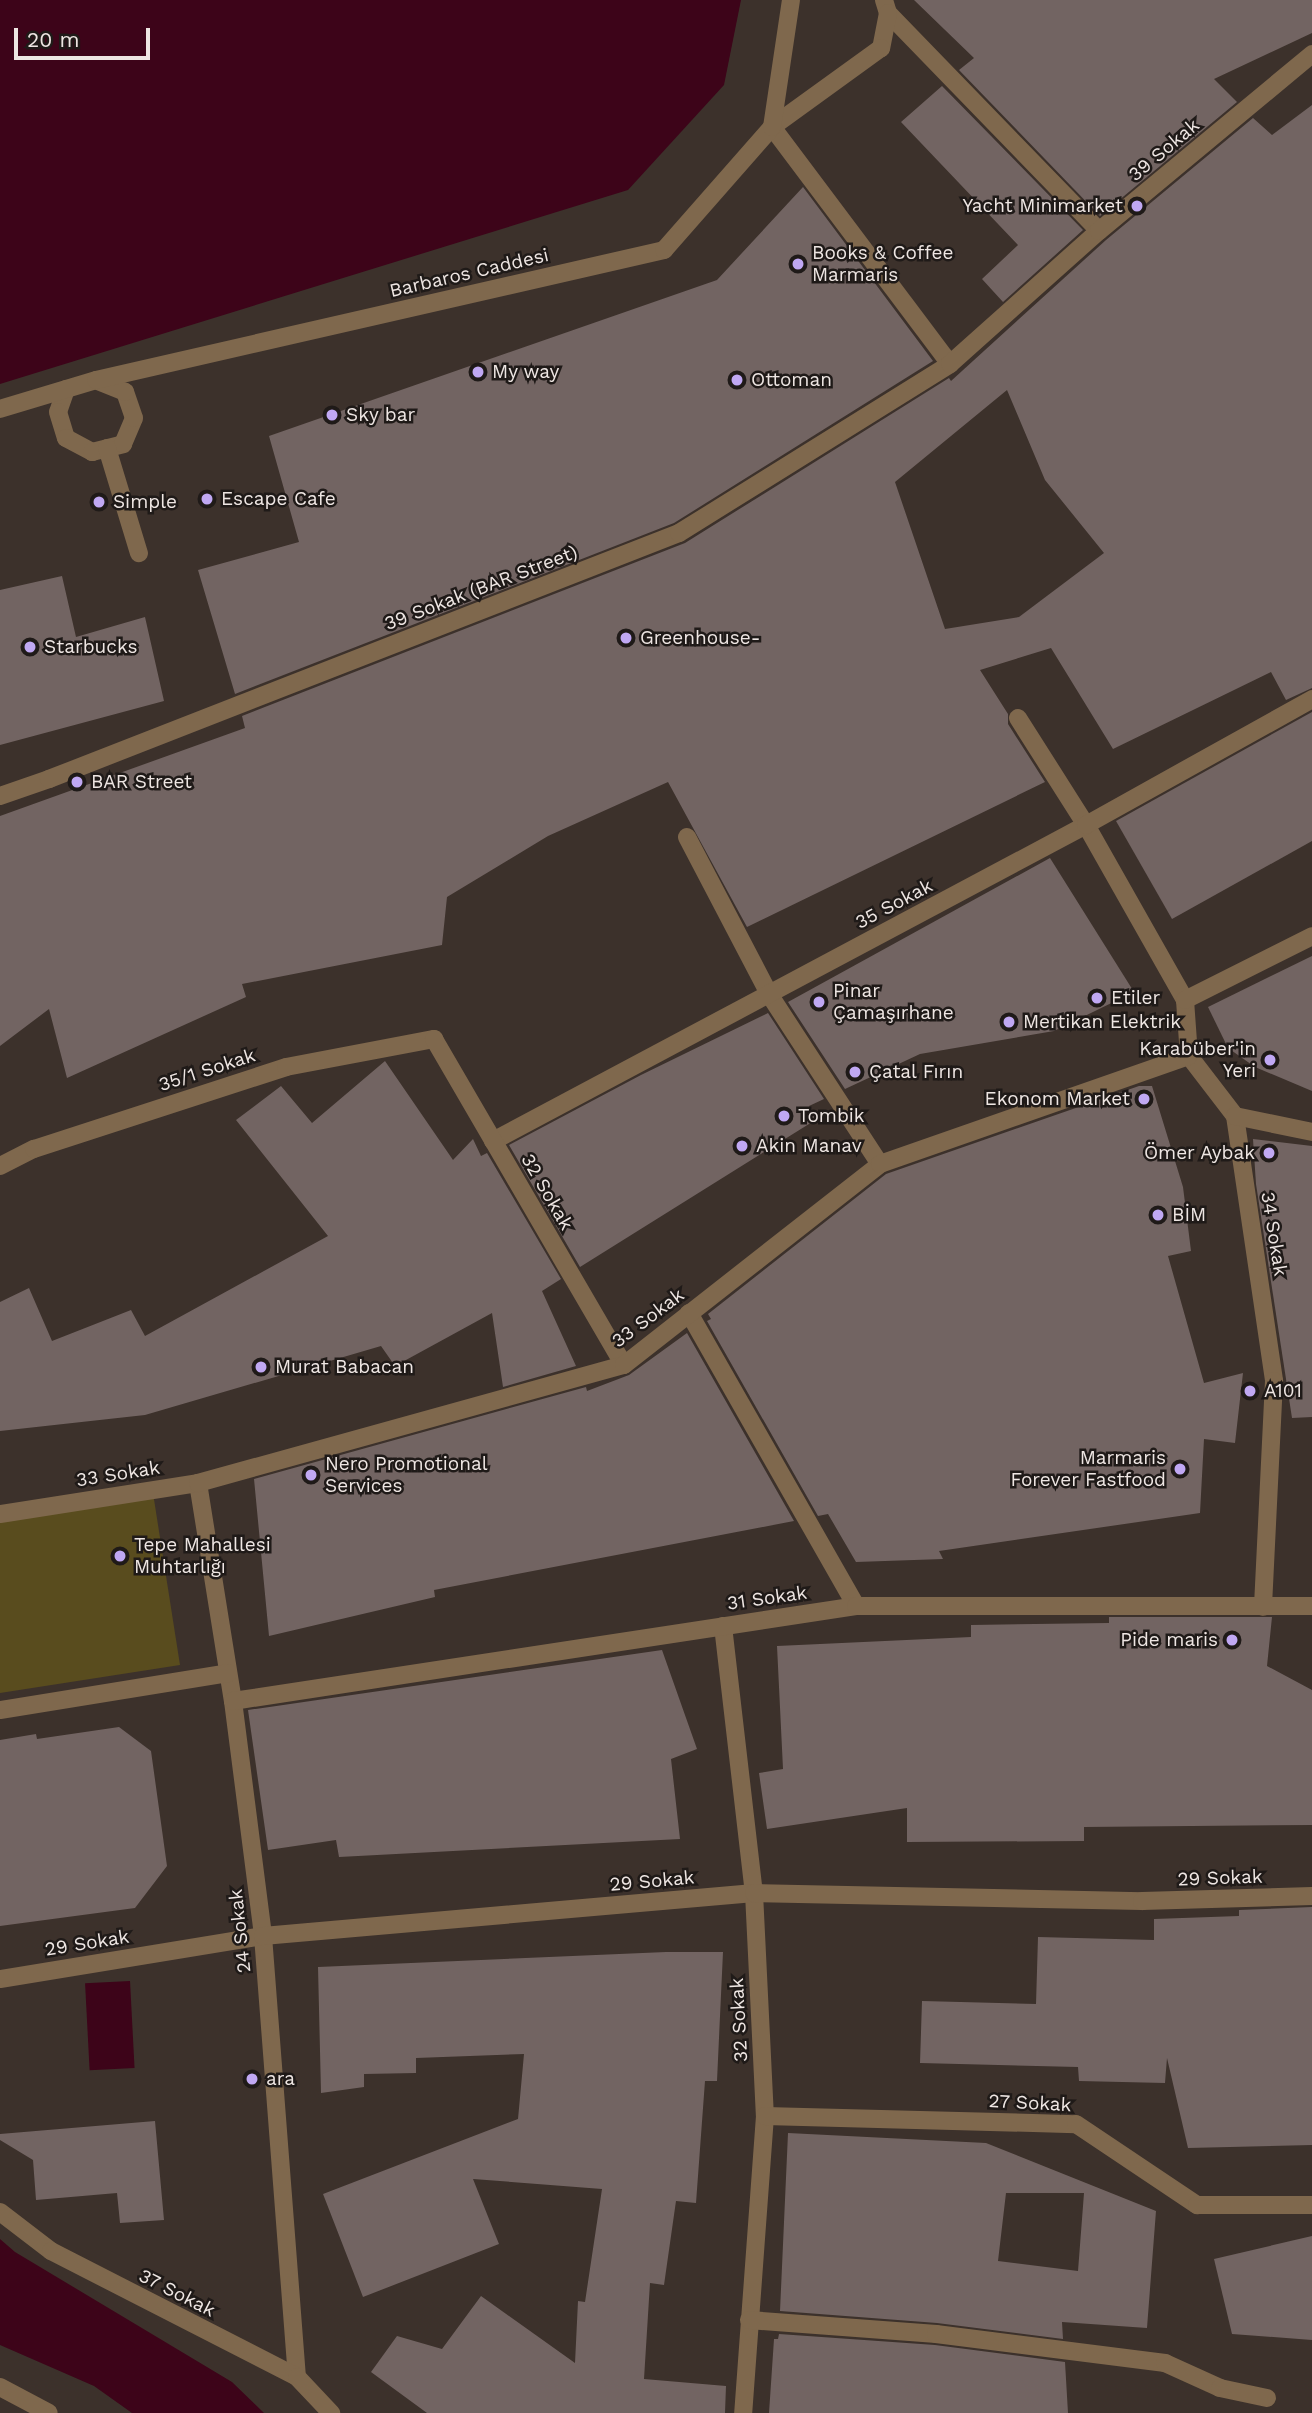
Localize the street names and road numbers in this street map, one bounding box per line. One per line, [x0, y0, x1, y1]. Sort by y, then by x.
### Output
street label: 39 Sokak [1124, 114, 1204, 186]
street label: Barbaros Caddesi [387, 244, 551, 302]
street label: 39 Sokak (BAR Street) [381, 541, 581, 635]
street label: 35 Sokak [851, 874, 937, 934]
street label: 35/1 Sokak [156, 1044, 258, 1096]
street label: 32 Sokak [516, 1150, 578, 1234]
street label: 34 Sokak [1256, 1190, 1292, 1278]
street label: 33 Sokak [607, 1284, 689, 1352]
street label: 33 Sokak [75, 1456, 161, 1492]
street label: 31 Sokak [725, 1581, 809, 1615]
street label: 29 Sokak [1177, 1865, 1263, 1891]
street label: 29 Sokak [609, 1866, 695, 1896]
street label: 24 Sokak [224, 1888, 256, 1974]
street label: 29 Sokak [43, 1925, 131, 1961]
street label: 32 Sokak [725, 1977, 753, 2063]
street label: 27 Sokak [988, 2089, 1072, 2117]
street label: 37 Sokak [135, 2264, 219, 2322]

